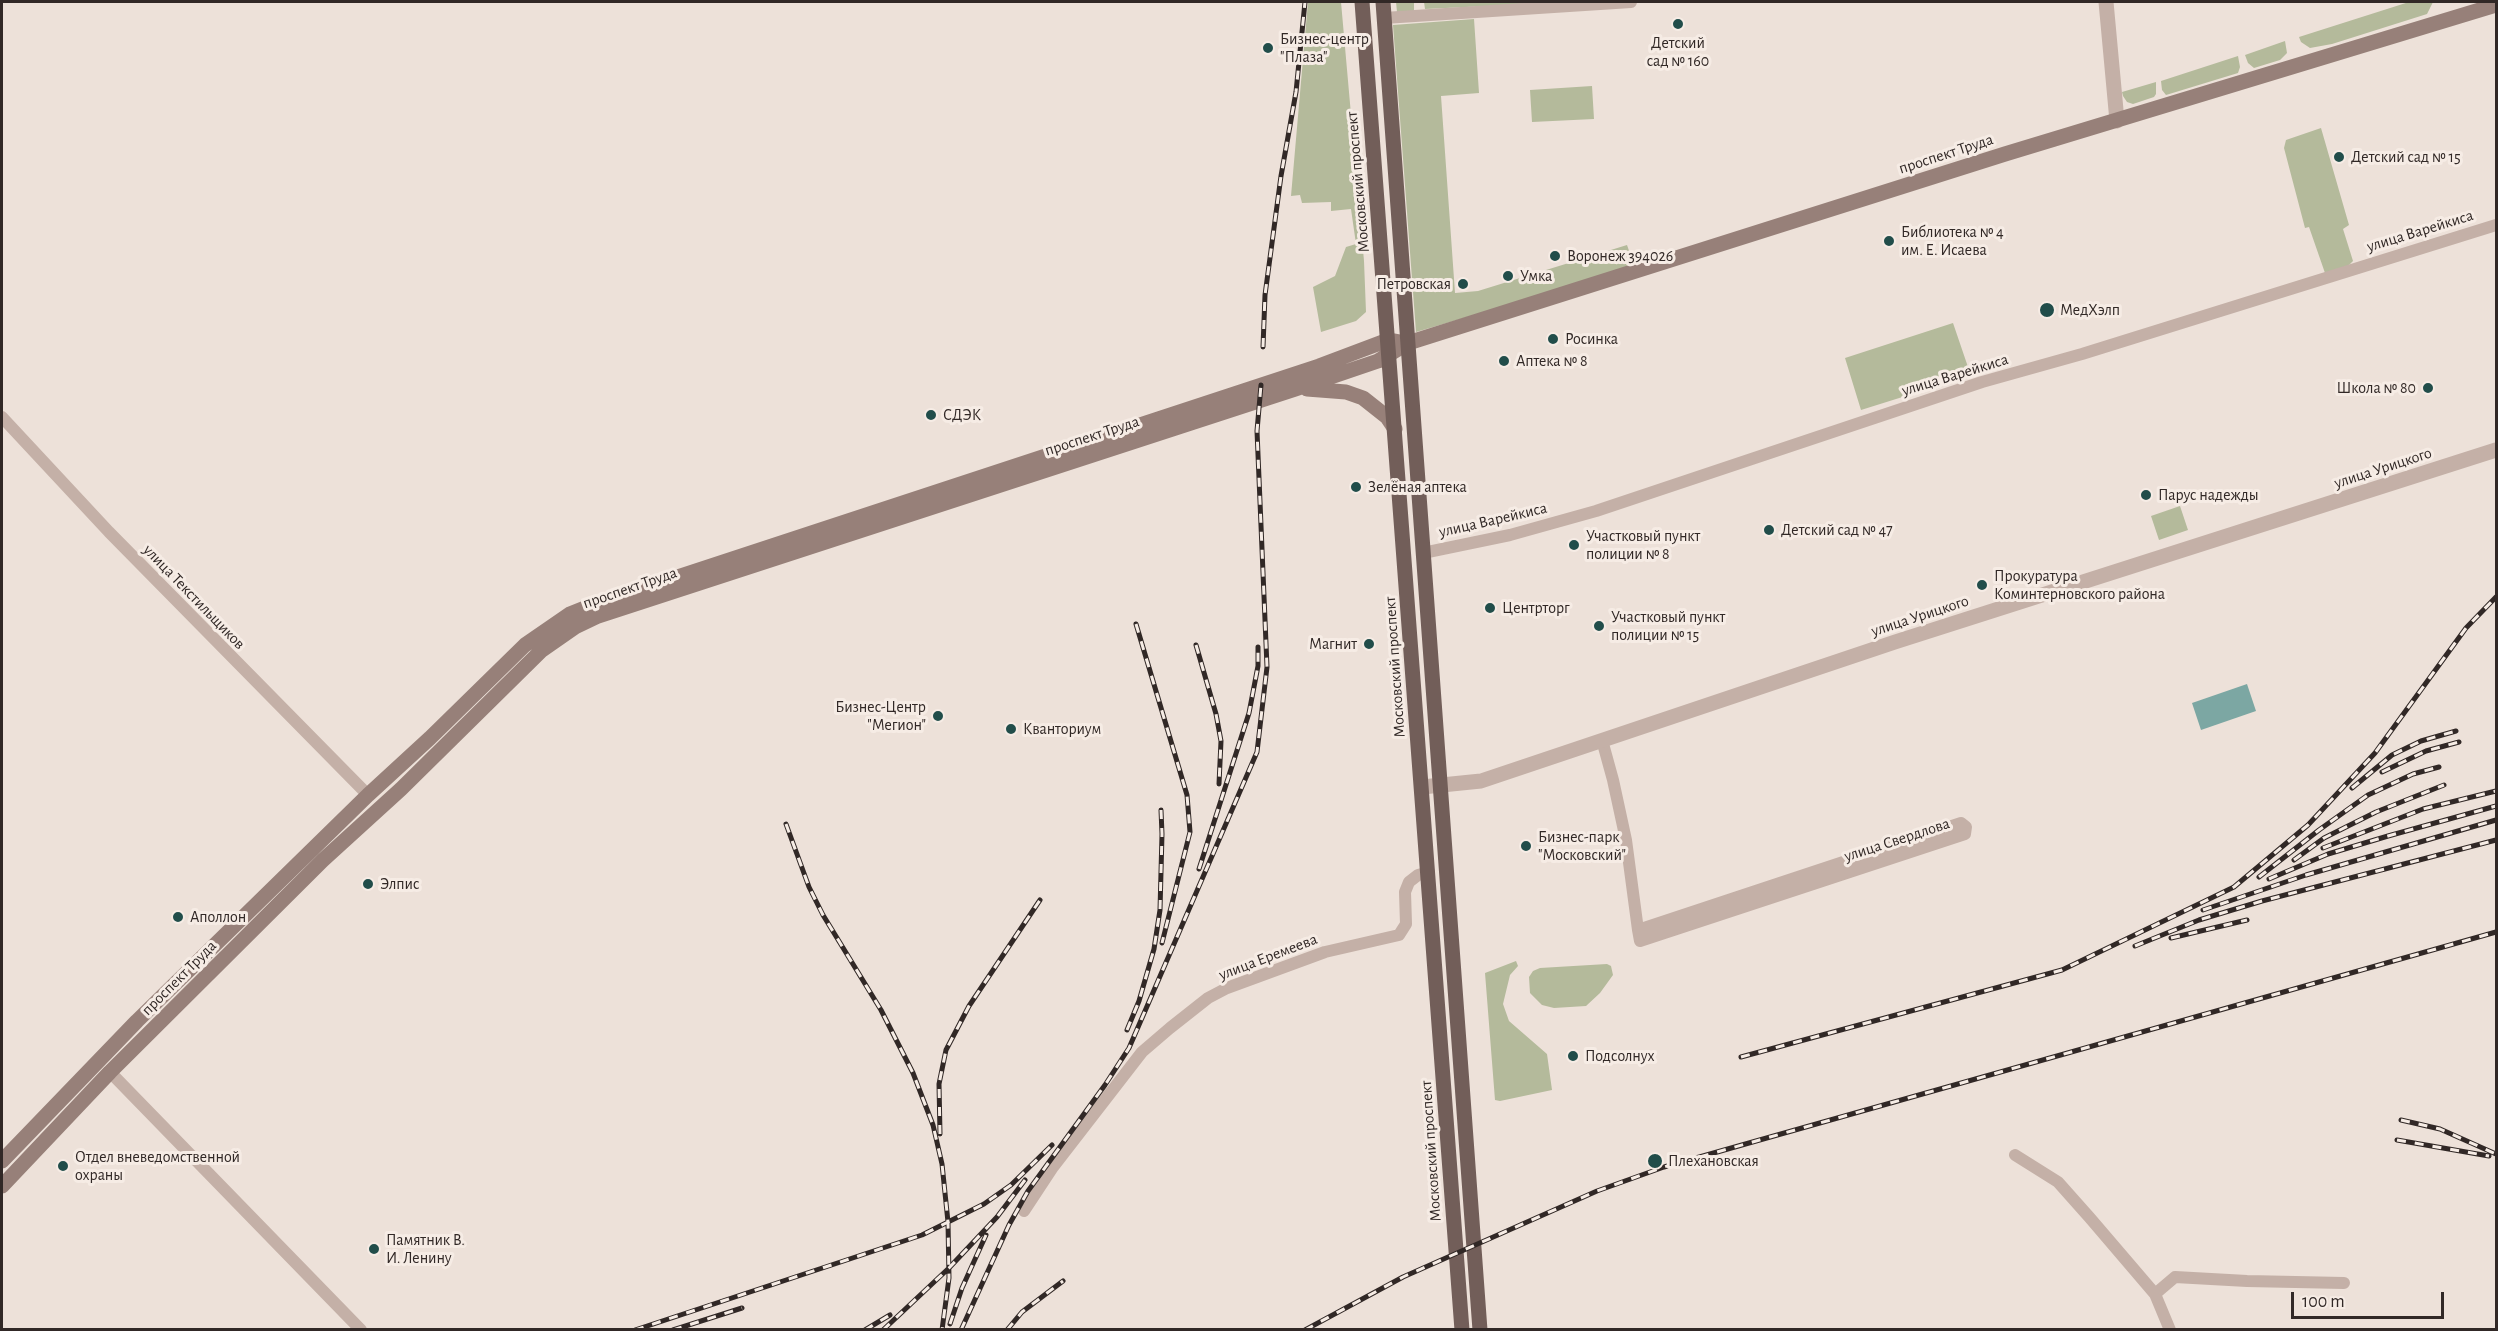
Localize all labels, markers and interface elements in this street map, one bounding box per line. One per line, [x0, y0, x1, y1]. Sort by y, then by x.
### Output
marker: Детский сад № 160 [1671, 17, 1685, 31]
place label: Бизнес-центр "Плаза" [1280, 29, 1369, 67]
place label: Детский сад № 160 [1647, 33, 1709, 71]
marker: Бизнес-центр "Плаза" [1261, 41, 1275, 55]
street label: Московский проспект [1342, 111, 1374, 253]
street label: проспект Труда [1896, 130, 1996, 178]
place label: Детский сад № 15 [2351, 147, 2461, 167]
marker: Детский сад № 15 [2332, 150, 2346, 164]
street label: улица Варейкиса [2364, 206, 2476, 256]
place label: Библиотека № 4 им. Е. Исаева [1901, 222, 2004, 260]
marker: Библиотека № 4 им. Е. Исаева [1882, 234, 1896, 248]
place label: Воронеж 394026 [1567, 246, 1673, 266]
marker: Воронеж 394026 [1548, 249, 1562, 263]
place label: Умка [1520, 266, 1552, 286]
marker: Умка [1501, 269, 1515, 283]
place label: Петровская [1377, 274, 1451, 294]
marker: Петровская [1456, 277, 1470, 291]
place label: МедХэлп [2060, 300, 2120, 320]
marker: МедХэлп [2038, 301, 2056, 319]
place label: Росинка [1565, 329, 1618, 349]
marker: Росинка [1546, 332, 1560, 346]
street label: улица Варейкиса [1899, 350, 2011, 400]
place label: Аптека № 8 [1516, 351, 1588, 371]
marker: Аптека № 8 [1497, 354, 1511, 368]
place label: Школа № 80 [2337, 378, 2416, 398]
marker: Школа № 80 [2421, 381, 2435, 395]
place label: СДЭК [943, 405, 981, 425]
marker: СДЭК [924, 408, 938, 422]
street label: проспект Труда [1042, 412, 1142, 460]
street label: улица Урицкого [2332, 443, 2434, 493]
place label: Зелёная аптека [1368, 477, 1467, 497]
marker: Зелёная аптека [1349, 480, 1363, 494]
place label: Парус надежды [2158, 485, 2259, 505]
marker: Парус надежды [2139, 488, 2153, 502]
street label: улица Варейкиса [1437, 498, 1549, 542]
place label: Детский сад № 47 [1781, 520, 1893, 540]
marker: Детский сад № 47 [1762, 523, 1776, 537]
place label: Участковый пункт полиции № 8 [1586, 526, 1700, 564]
marker: Участковый пункт полиции № 8 [1567, 538, 1581, 552]
street label: улица Текстильщиков [139, 541, 249, 653]
street label: проспект Труда [580, 563, 680, 613]
place label: Прокуратура Коминтерновского района [1994, 566, 2165, 604]
marker: Прокуратура Коминтерновского района [1975, 578, 1989, 592]
street label: улица Урицкого [1869, 591, 1971, 641]
street label: Московский проспект [1380, 596, 1410, 738]
place label: Центрторг [1502, 598, 1569, 618]
marker: Центрторг [1483, 601, 1497, 615]
place label: Участковый пункт полиции № 15 [1611, 607, 1725, 645]
marker: Участковый пункт полиции № 15 [1592, 619, 1606, 633]
place label: Магнит [1309, 634, 1357, 654]
marker: Магнит [1362, 637, 1376, 651]
place label: Бизнес-Центр "Мегион" [835, 697, 926, 735]
marker: Бизнес-Центр "Мегион" [931, 709, 945, 723]
place label: Кванториум [1023, 719, 1101, 739]
marker: Кванториум [1004, 722, 1018, 736]
street label: улица Свердлова [1842, 814, 1952, 866]
place label: Бизнес-парк "Московский" [1538, 827, 1626, 865]
marker: Бизнес-парк "Московский" [1519, 839, 1533, 853]
place label: Элпис [380, 874, 419, 894]
marker: Элпис [361, 877, 375, 891]
place label: Аполлон [190, 907, 246, 927]
marker: Аполлон [171, 910, 185, 924]
street label: улица Еремеева [1216, 929, 1320, 985]
street label: проспект Труда [137, 936, 221, 1020]
place label: Подсолнух [1585, 1046, 1655, 1066]
marker: Подсолнух [1566, 1049, 1580, 1063]
street label: Московский проспект [1416, 1080, 1446, 1222]
place label: Отдел вневедомственной охраны [75, 1147, 240, 1185]
place label: Плехановская [1668, 1151, 1759, 1171]
marker: Плехановская [1646, 1152, 1664, 1170]
marker: Отдел вневедомственной охраны [56, 1159, 70, 1173]
place label: Памятник В. И. Ленину [386, 1230, 465, 1268]
marker: Памятник В. И. Ленину [367, 1242, 381, 1256]
scale bar [2294, 1280, 2447, 1318]
text: 100 m [2302, 1293, 2345, 1311]

